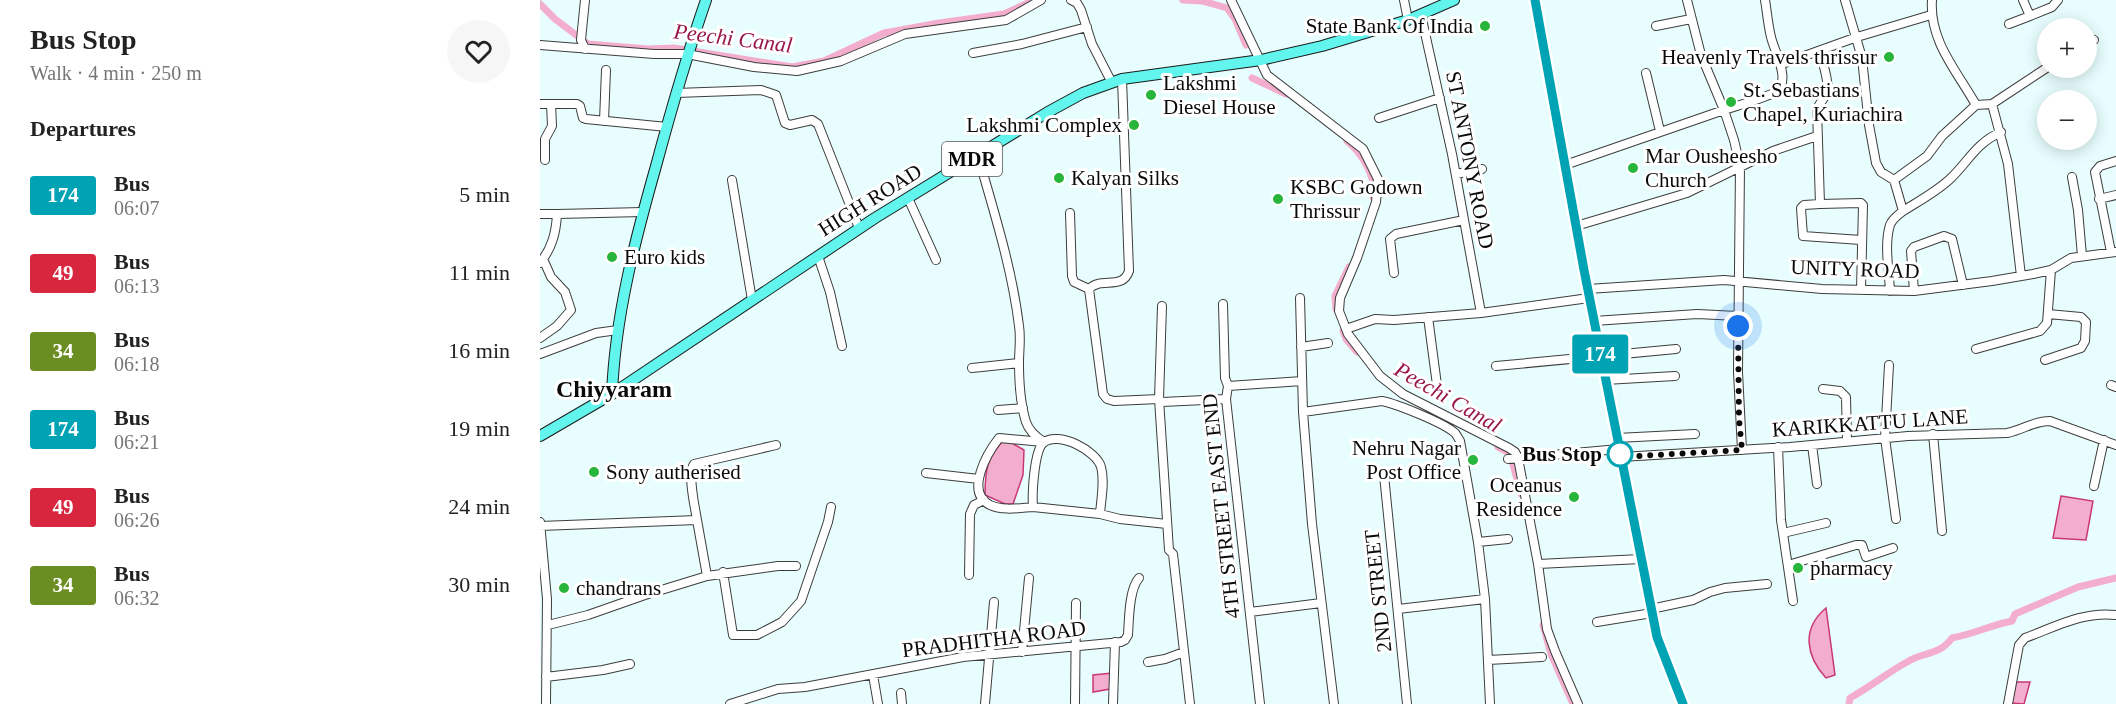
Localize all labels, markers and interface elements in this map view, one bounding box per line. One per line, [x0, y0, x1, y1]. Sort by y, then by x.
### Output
place label: State Bank Of India [1306, 14, 1474, 38]
water label: Peechi Canal [671, 18, 794, 58]
map controls [2037, 18, 2097, 150]
button: + [2037, 18, 2097, 78]
marker: State Bank Of India [1478, 19, 1492, 33]
button: heart [447, 20, 510, 83]
text: Bus Stop [30, 24, 137, 55]
place label: Heavenly Travels thrissur [1661, 45, 1877, 69]
marker: Heavenly Travels thrissur [1882, 50, 1896, 64]
text: Walk · 4 min · 250 m [30, 62, 202, 84]
street label: ST ANTONY ROAD [1441, 69, 1499, 251]
place label: Lakshmi Diesel House [1163, 71, 1276, 119]
place label: St. Sebastians Chapel, Kuriachira [1743, 78, 1903, 126]
marker: Lakshmi Diesel House [1144, 88, 1158, 102]
button: − [2037, 90, 2097, 150]
marker: St. Sebastians Chapel, Kuriachira [1724, 95, 1738, 109]
place label: Lakshmi Complex [966, 113, 1122, 137]
text: Departures [30, 116, 136, 141]
marker: Lakshmi Complex [1127, 118, 1141, 132]
road number: MDR [942, 142, 1002, 176]
place label: Mar Ousheesho Church [1645, 144, 1777, 192]
street label: HIGH ROAD [814, 159, 926, 241]
marker: Mar Ousheesho Church [1626, 161, 1640, 175]
place label: Kalyan Silks [1071, 166, 1179, 190]
text: Bus [114, 171, 149, 196]
marker: Kalyan Silks [1052, 171, 1066, 185]
place label: KSBC Godown Thrissur [1290, 175, 1423, 223]
text: 5 min [459, 182, 510, 207]
text: 174 [47, 183, 79, 207]
marker: KSBC Godown Thrissur [1271, 192, 1285, 206]
text: 06:07 [114, 197, 160, 219]
place label: Euro kids [624, 245, 705, 269]
text: Bus [114, 249, 149, 274]
marker: Euro kids [605, 250, 619, 264]
street label: UNITY ROAD [1790, 255, 1920, 283]
text: 11 min [449, 260, 510, 285]
text: 49 [53, 261, 74, 285]
text: 06:13 [114, 275, 160, 297]
your location [1723, 311, 1753, 341]
text: Bus [114, 327, 149, 352]
line badge: 174 [1566, 334, 1634, 374]
text: 16 min [448, 338, 510, 363]
text: 34 [53, 339, 74, 363]
text: 174 [1584, 342, 1616, 366]
text: 06:18 [114, 353, 160, 375]
water label: Peechi Canal [1389, 356, 1506, 438]
district label: Chiyyaram [556, 376, 672, 402]
street label: 4TH STREET EAST END [1197, 392, 1245, 620]
street label: KARIKKATTU LANE [1771, 404, 1969, 442]
text: Bus [114, 405, 149, 430]
text: 19 min [448, 416, 510, 441]
text: 174 [47, 417, 79, 441]
text: 06:21 [114, 431, 160, 453]
place label: Nehru Nagar Post Office [1352, 436, 1461, 484]
marker: Bus Stop [1607, 441, 1633, 467]
place label: Bus Stop [1522, 442, 1602, 466]
marker: Nehru Nagar Post Office [1466, 453, 1480, 467]
place label: Sony autherised [606, 460, 741, 484]
marker: Sony autherised [587, 465, 601, 479]
place label: Oceanus Residence [1476, 473, 1562, 521]
text: Bus [114, 483, 149, 508]
marker: Oceanus Residence [1567, 490, 1581, 504]
text: 24 min [448, 494, 510, 519]
text: 49 [53, 495, 74, 519]
text: 06:26 [114, 509, 160, 531]
street label: 2ND STREET [1360, 528, 1396, 653]
place label: pharmacy [1810, 556, 1893, 580]
text: Bus [114, 561, 149, 586]
marker: pharmacy [1791, 561, 1805, 575]
text: 30 min [448, 572, 510, 597]
text: 34 [53, 573, 74, 597]
place label: chandrans [576, 576, 661, 600]
marker: chandrans [557, 581, 571, 595]
text: 06:32 [114, 587, 160, 609]
street label: PRADHITHA ROAD [901, 616, 1087, 662]

